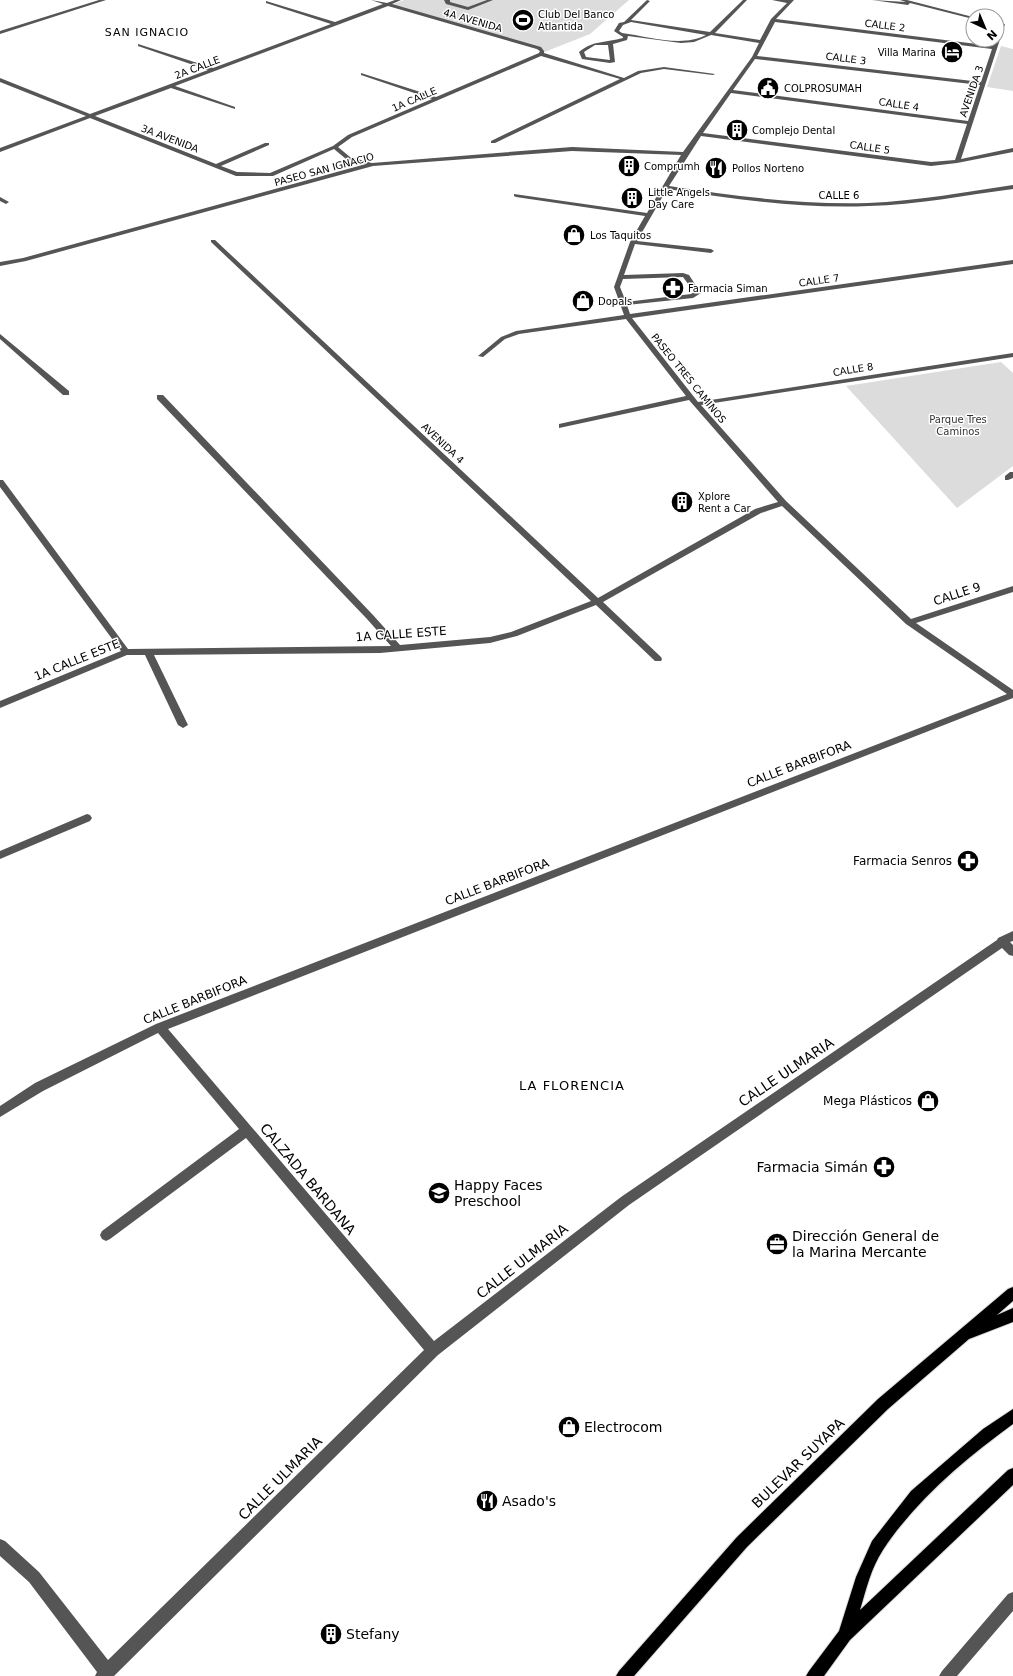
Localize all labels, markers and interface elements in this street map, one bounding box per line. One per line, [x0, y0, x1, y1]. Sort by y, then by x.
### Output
street label: 4A AVENIDA [442, 7, 504, 34]
sports icon: Club Del Banco Atlantida [510, 7, 536, 33]
north arrow [965, 8, 1005, 48]
place label: Club Del Banco Atlantida [538, 9, 614, 32]
street label: CALLE 2 [864, 18, 906, 33]
district label: SAN IGNACIO [105, 26, 189, 39]
text: N [984, 27, 999, 43]
hotel icon: Villa Marina [939, 39, 965, 65]
place label: Villa Marina [878, 47, 936, 58]
street label: CALLE 3 [825, 51, 867, 66]
street label: 2A CALLE [173, 54, 221, 81]
street label: AVENIDA 3 [958, 64, 985, 118]
public building icon: COLPROSUMAH [755, 75, 781, 101]
place label: COLPROSUMAH [784, 83, 862, 94]
street label: 1A CALLE [390, 85, 438, 114]
street label: CALLE 4 [878, 96, 920, 113]
building icon: Complejo Dental [724, 117, 750, 143]
street label: 3A AVENIDA [140, 122, 200, 155]
place label: Complejo Dental [752, 125, 835, 136]
street label: CALLE 5 [849, 139, 891, 156]
street label: PASEO SAN IGNACIO [273, 151, 375, 188]
building icon: Comprumh [616, 153, 642, 179]
restaurant icon: Pollos Norteno [703, 155, 729, 181]
place label: Comprumh [644, 161, 700, 172]
place label: Pollos Norteno [732, 163, 804, 174]
building icon: Little Angels Day Care [619, 185, 645, 211]
place label: Little Angels Day Care [648, 187, 710, 210]
street label: CALLE 6 [819, 190, 859, 201]
shop icon: Los Taquitos [561, 222, 587, 248]
place label: Los Taquitos [590, 230, 651, 241]
street label: CALLE 7 [798, 272, 840, 289]
pharmacy icon: Farmacia Siman [660, 275, 686, 301]
place label: Farmacia Siman [688, 283, 768, 294]
shop icon: Dopals [570, 288, 596, 314]
place label: Dopals [598, 296, 632, 307]
street label: PASEO TRES CAMINOS [649, 331, 728, 425]
street label: CALLE 8 [832, 361, 874, 378]
park label: Parque Tres Caminos [929, 414, 987, 437]
street label: AVENIDA 4 [419, 421, 466, 466]
building icon: Xplore Rent a Car [669, 489, 695, 515]
place label: Xplore Rent a Car [698, 491, 752, 514]
street label: CALLE 9 [932, 580, 982, 608]
street label: 1A CALLE ESTE [355, 624, 447, 644]
street label: 1A CALLE ESTE [32, 636, 122, 684]
street label: CALLE BARBIFORA [745, 737, 854, 790]
pharmacy icon: Farmacia Senros [955, 848, 981, 874]
place label: Farmacia Senros [853, 854, 952, 868]
street label: CALLE BARBIFORA [443, 855, 552, 908]
street label: CALLE BARBIFORA [141, 973, 249, 1027]
street label: CALLE ULMARIA [735, 1034, 837, 1110]
district label: LA FLORENCIA [519, 1078, 625, 1093]
shop icon: Mega Plásticos [915, 1088, 941, 1114]
place label: Mega Plásticos [823, 1094, 912, 1108]
street label: CALZADA BARDANA [257, 1120, 359, 1238]
pharmacy icon: Farmacia Simán [871, 1154, 897, 1180]
place label: Farmacia Simán [756, 1159, 868, 1175]
place label: Happy Faces Preschool [454, 1177, 543, 1209]
school or university icon: Happy Faces Preschool [426, 1180, 452, 1206]
street label: CALLE ULMARIA [473, 1220, 571, 1302]
place label: Dirección General de la Marina Mercante [792, 1228, 939, 1260]
office icon: Dirección General de la Marina Mercante [764, 1231, 790, 1257]
shop icon: Electrocom [556, 1414, 582, 1440]
street label: BULEVAR SUYAPA [748, 1414, 848, 1511]
place label: Electrocom [584, 1419, 662, 1435]
street label: CALLE ULMARIA [235, 1433, 325, 1523]
restaurant icon: Asado's [474, 1488, 500, 1514]
place label: Asado's [502, 1493, 556, 1509]
building icon: Stefany [318, 1621, 344, 1647]
place label: Stefany [346, 1626, 400, 1642]

